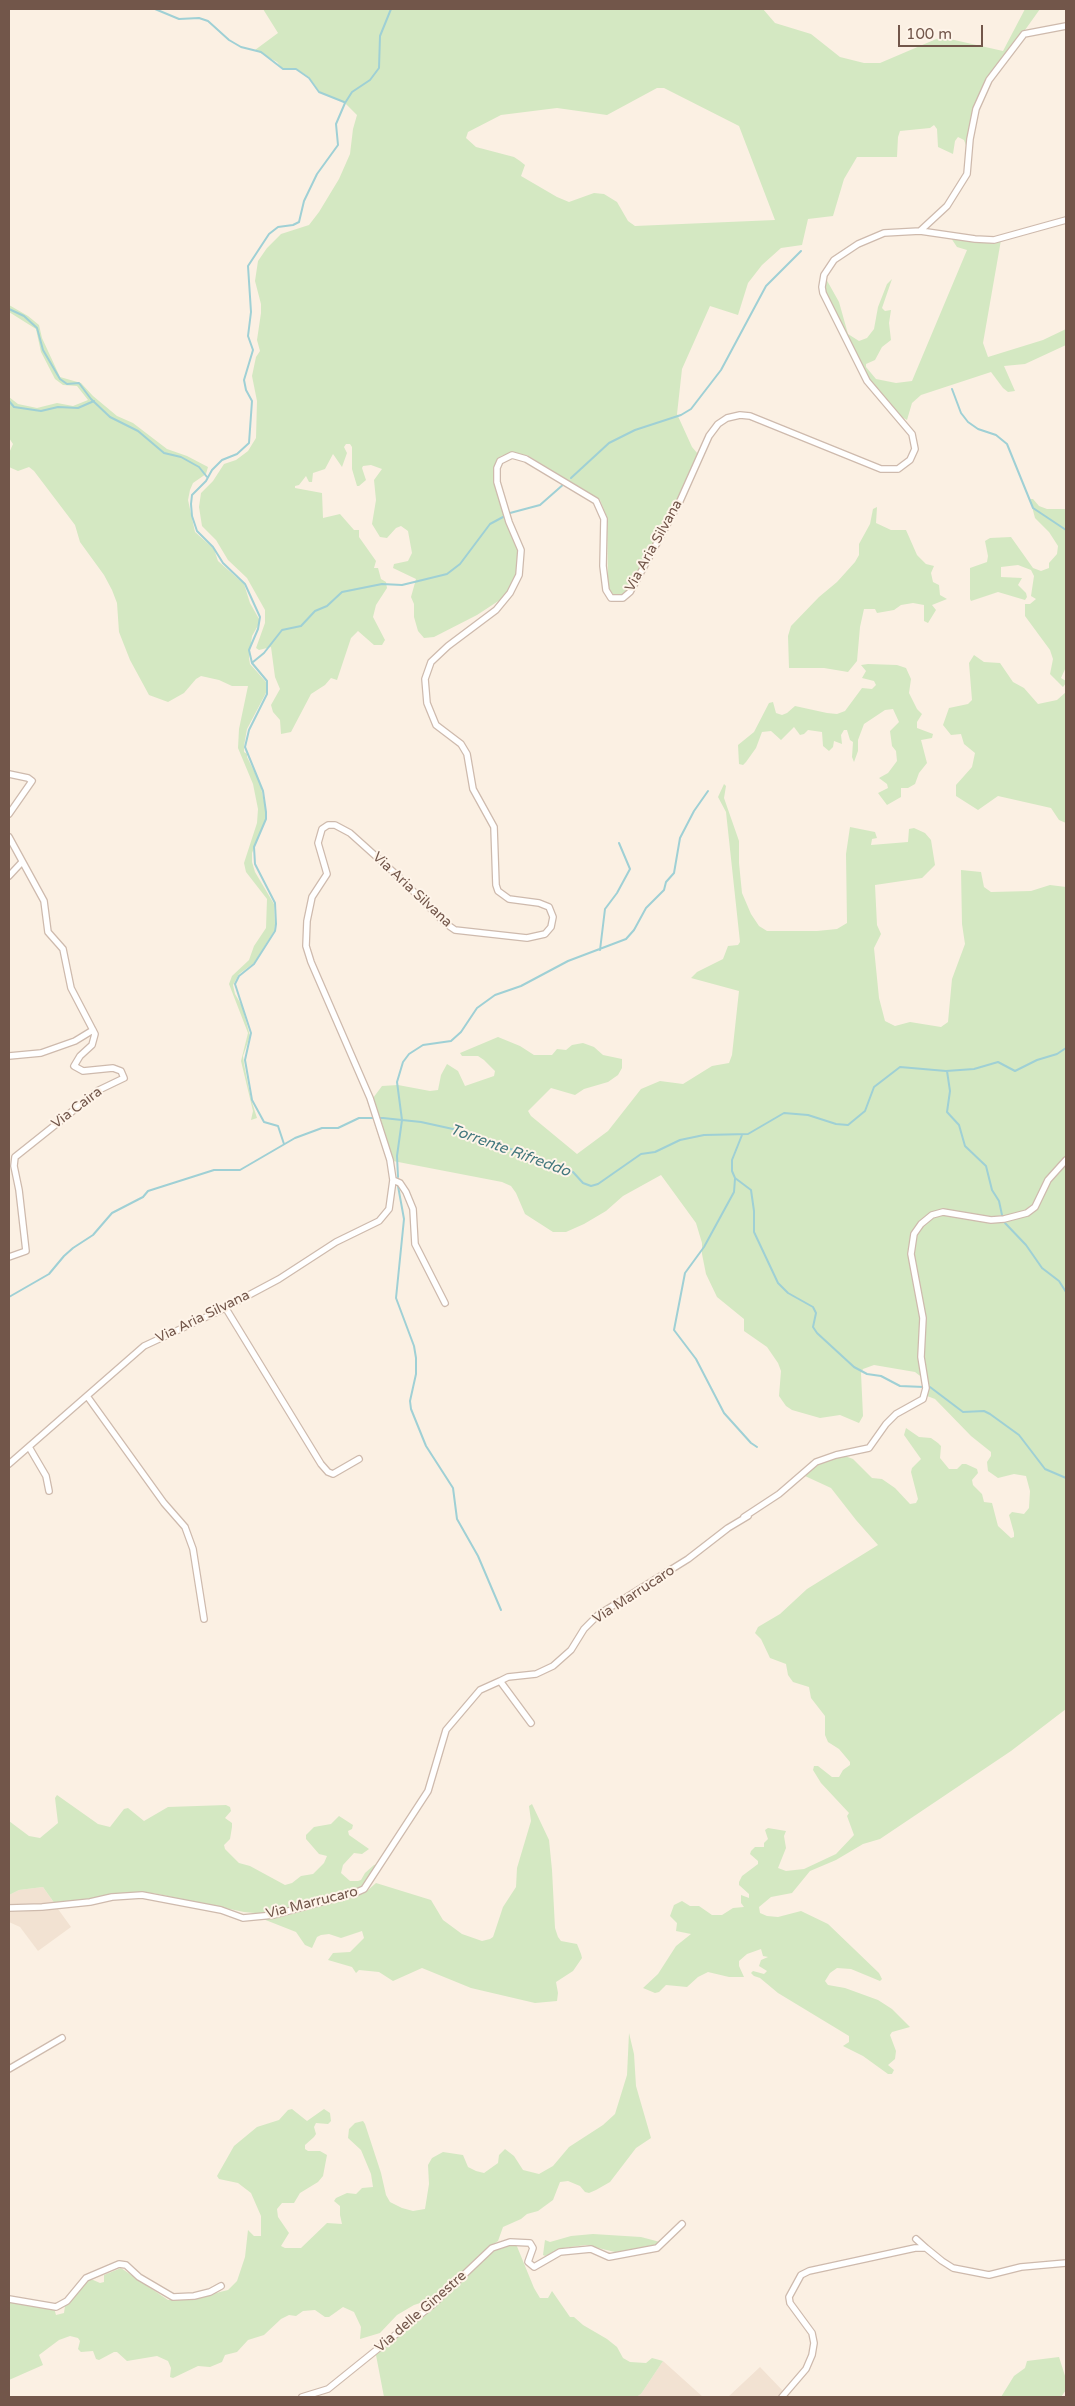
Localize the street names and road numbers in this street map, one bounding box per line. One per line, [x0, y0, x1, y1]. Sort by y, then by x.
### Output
street label: Via Aria Silvana [622, 497, 686, 595]
street label: Via Aria Silvana [369, 849, 455, 931]
street label: Via Caira [48, 1084, 106, 1132]
street label: Via Aria Silvana [153, 1287, 253, 1347]
street label: Via Marrucaro [590, 1562, 678, 1628]
street label: Via Marrucaro [264, 1883, 360, 1923]
street label: Via delle Ginestre [372, 2268, 470, 2356]

